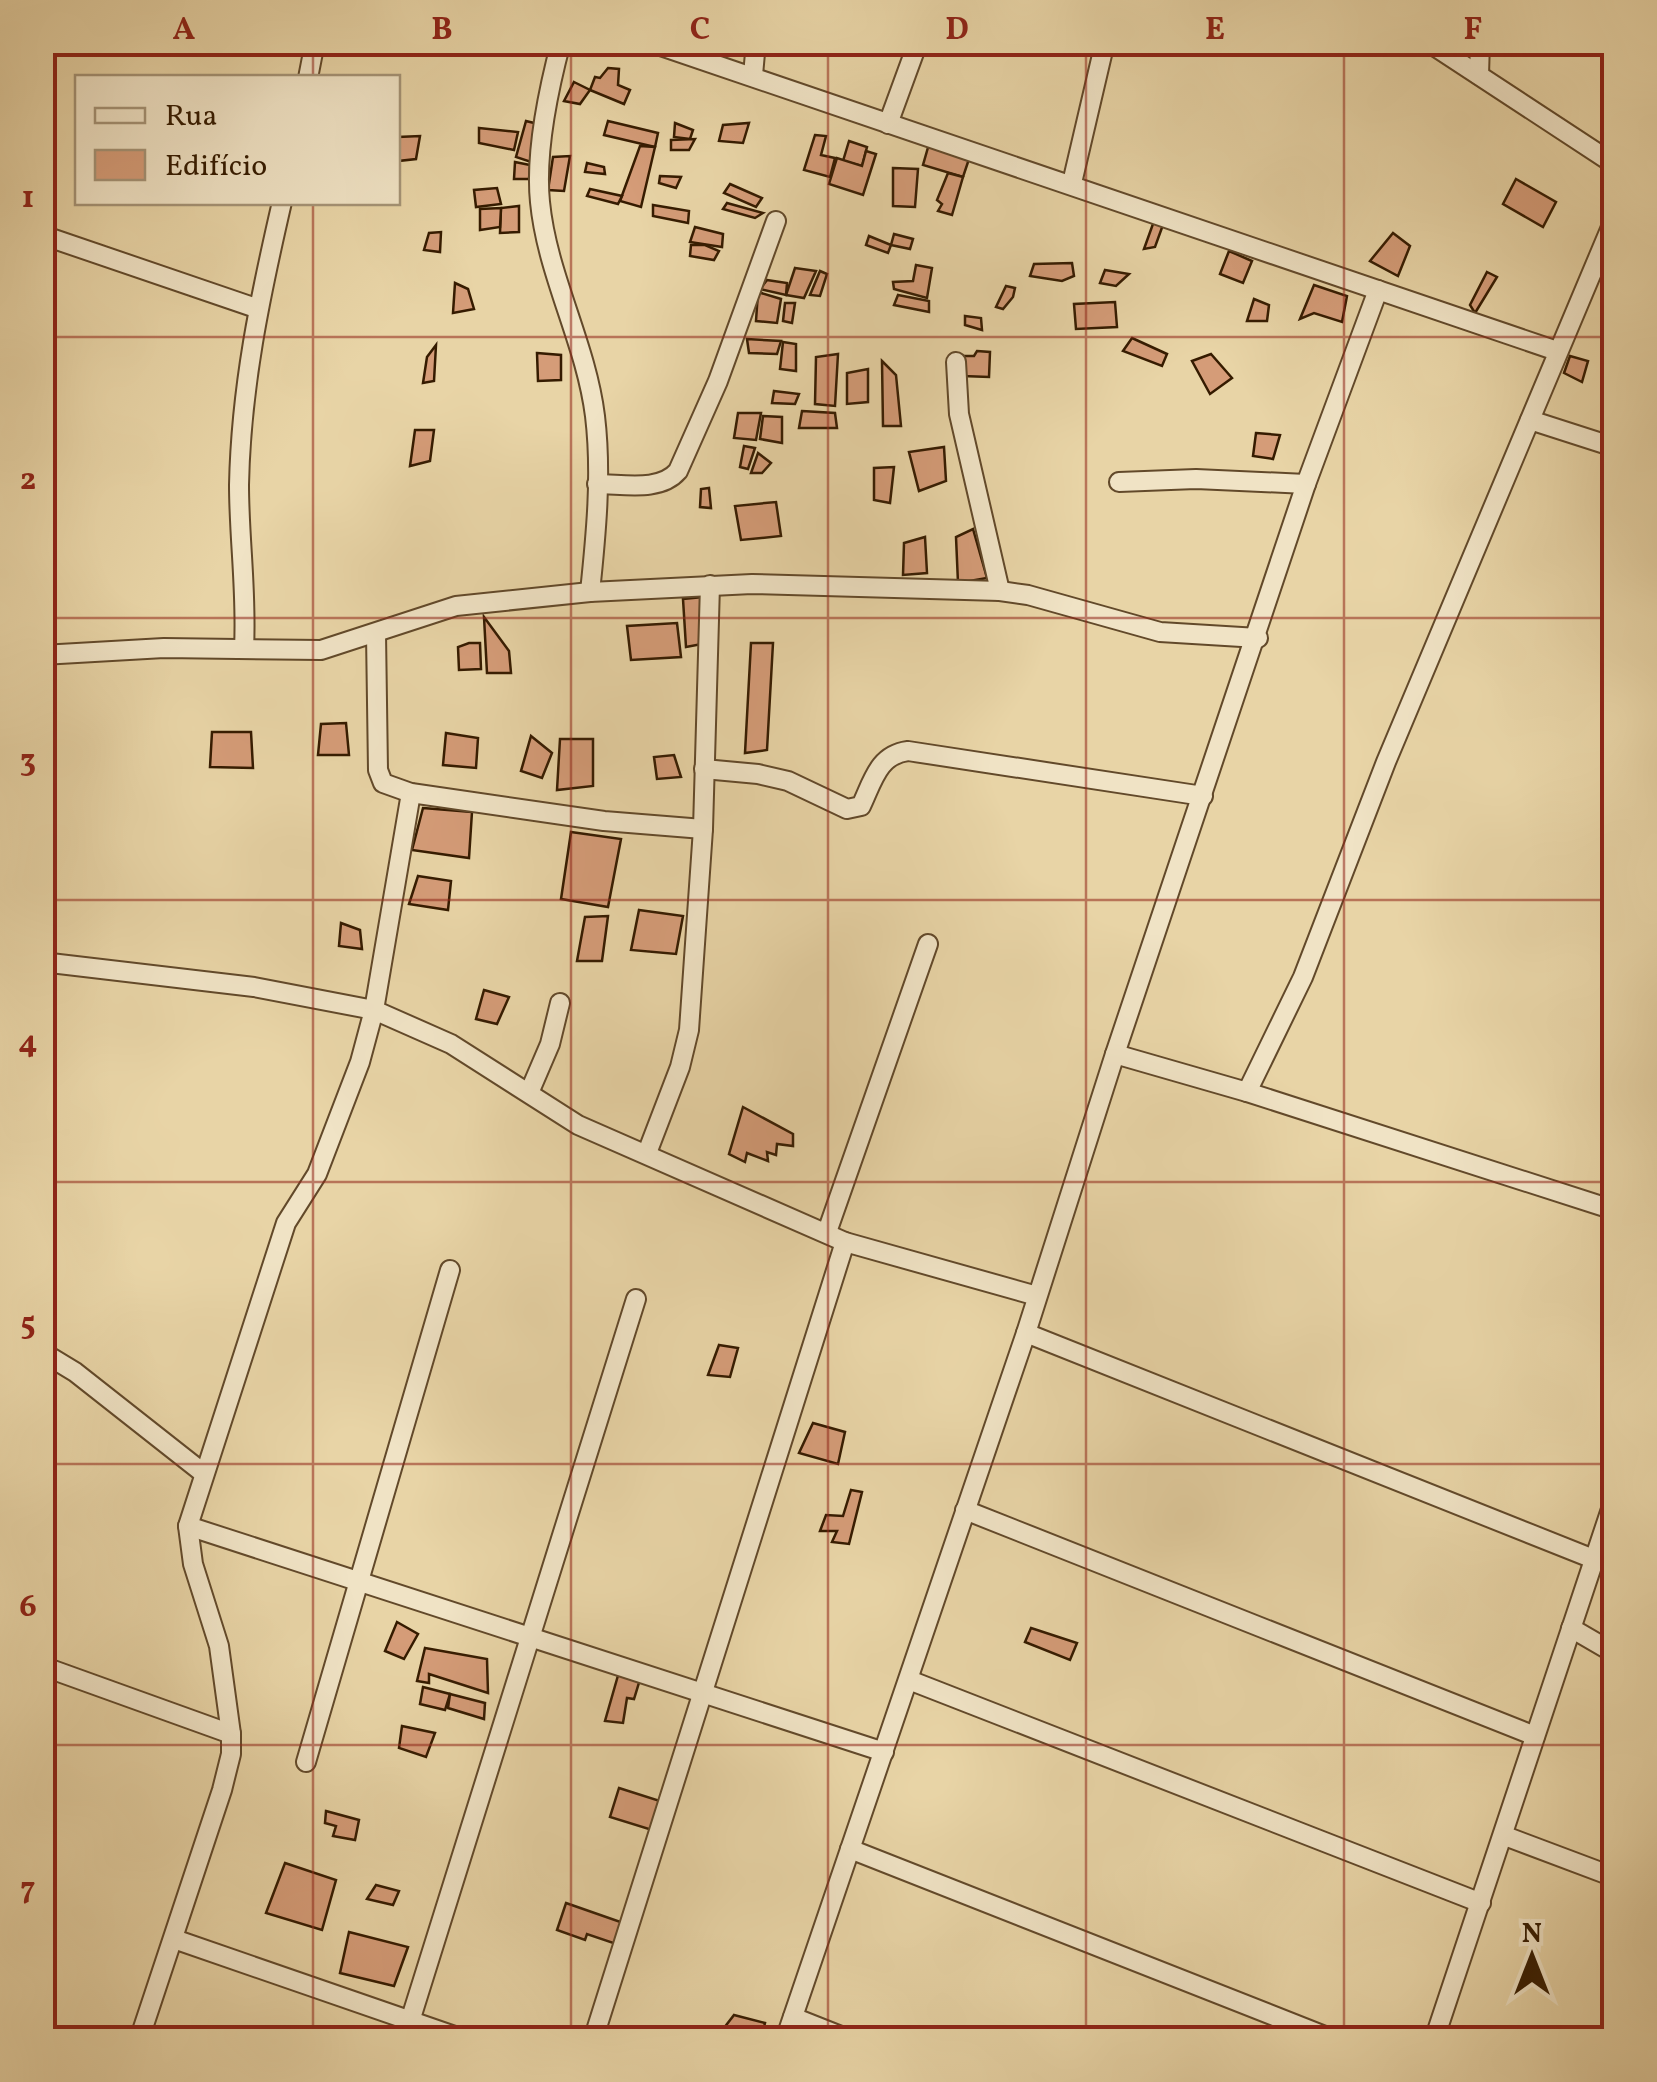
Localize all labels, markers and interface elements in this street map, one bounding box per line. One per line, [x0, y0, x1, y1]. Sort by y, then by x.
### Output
text: A [173, 9, 196, 53]
text: B [431, 9, 453, 53]
text: C [690, 9, 710, 53]
text: D [945, 9, 969, 53]
text: E [1205, 9, 1225, 53]
text: F [1464, 9, 1483, 53]
legend [75, 75, 400, 205]
text: Rua [165, 96, 217, 138]
text: Edifício [165, 146, 267, 188]
text: 1 [22, 177, 34, 221]
text: 2 [20, 459, 36, 503]
text: 3 [20, 741, 36, 785]
text: 4 [18, 1022, 38, 1066]
text: 5 [20, 1304, 36, 1348]
text: 6 [19, 1586, 37, 1630]
text: 7 [20, 1868, 36, 1912]
north arrow [1482, 1907, 1582, 2007]
text: N [1522, 1915, 1542, 1954]

